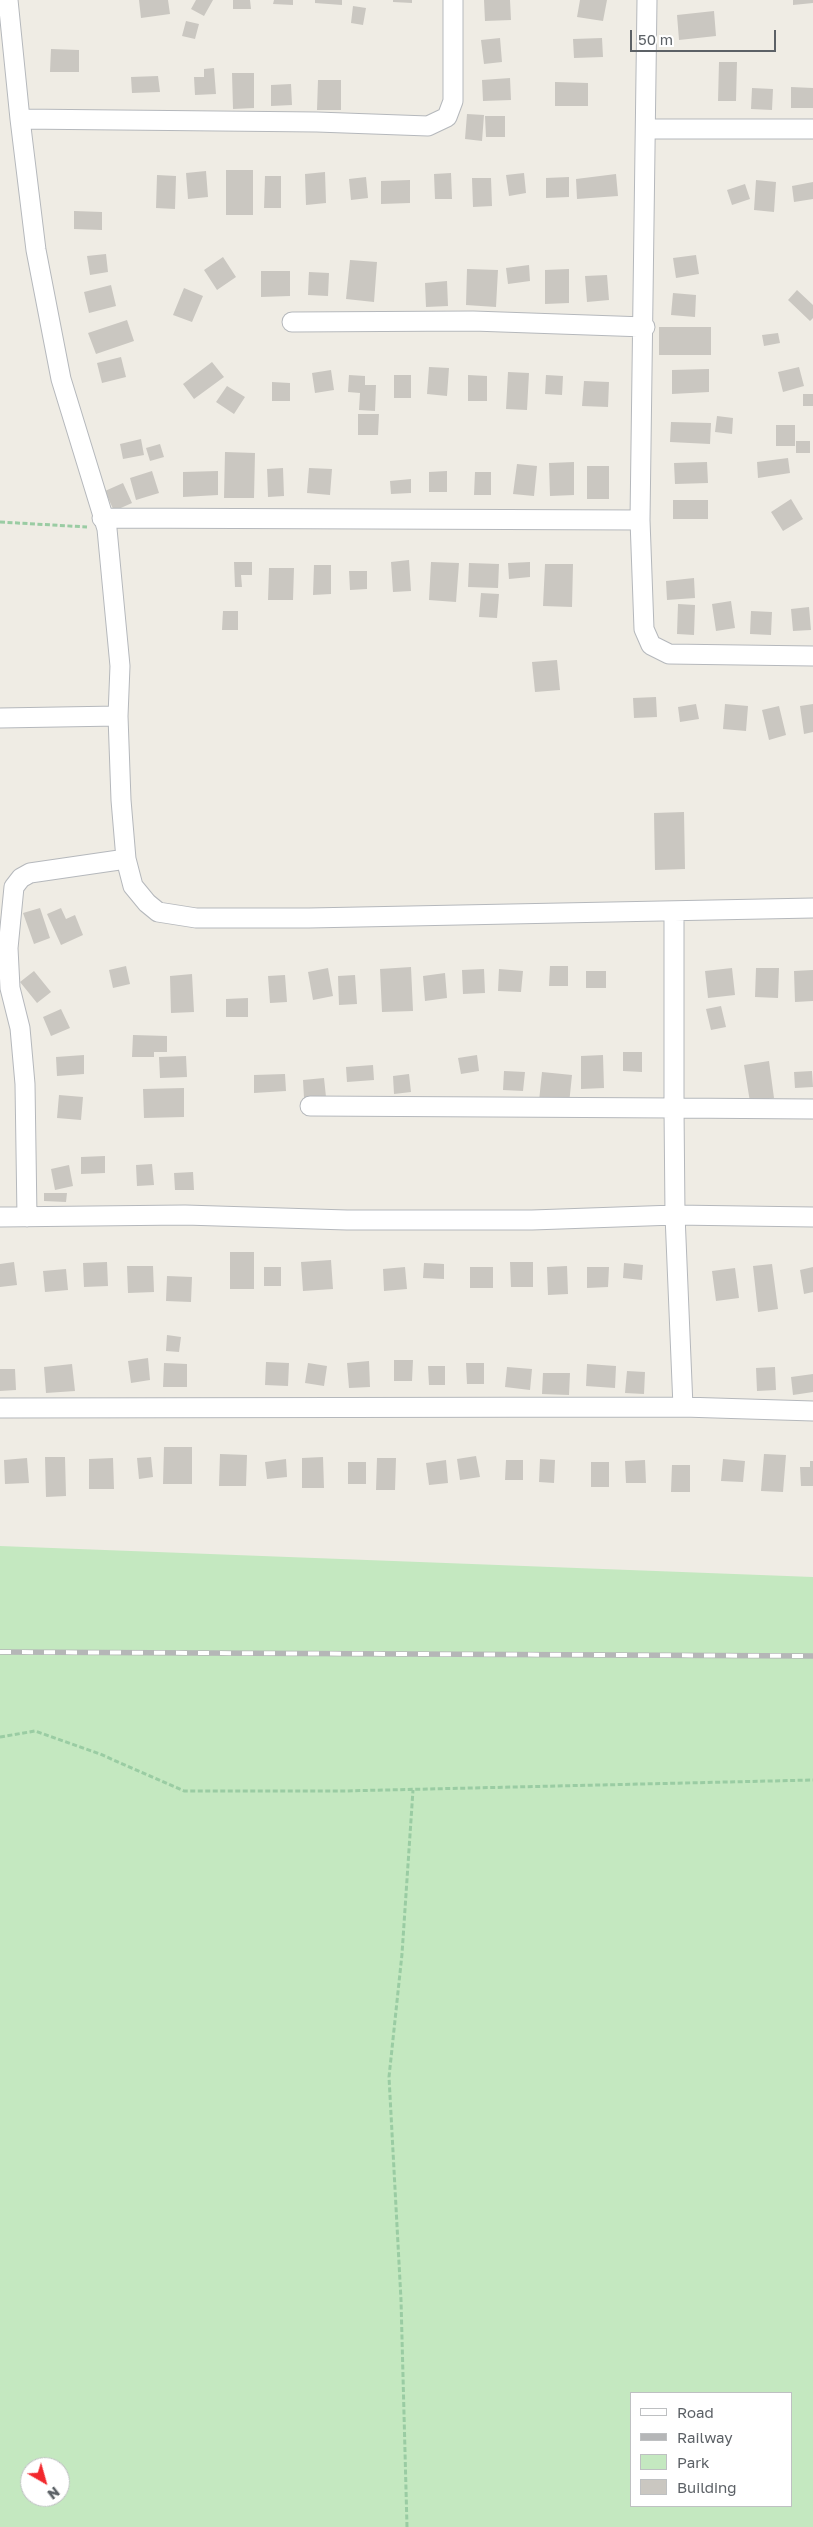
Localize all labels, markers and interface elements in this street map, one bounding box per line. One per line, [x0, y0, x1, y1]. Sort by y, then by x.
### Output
scale bar [633, 20, 779, 52]
text: 50 m [638, 30, 673, 48]
legend [630, 2392, 793, 2507]
text: Road [677, 2403, 714, 2421]
text: Railway [677, 2428, 733, 2446]
text: Park [677, 2453, 709, 2471]
north arrow [20, 2457, 70, 2507]
text: Building [677, 2478, 737, 2496]
text: N [45, 2483, 63, 2503]

